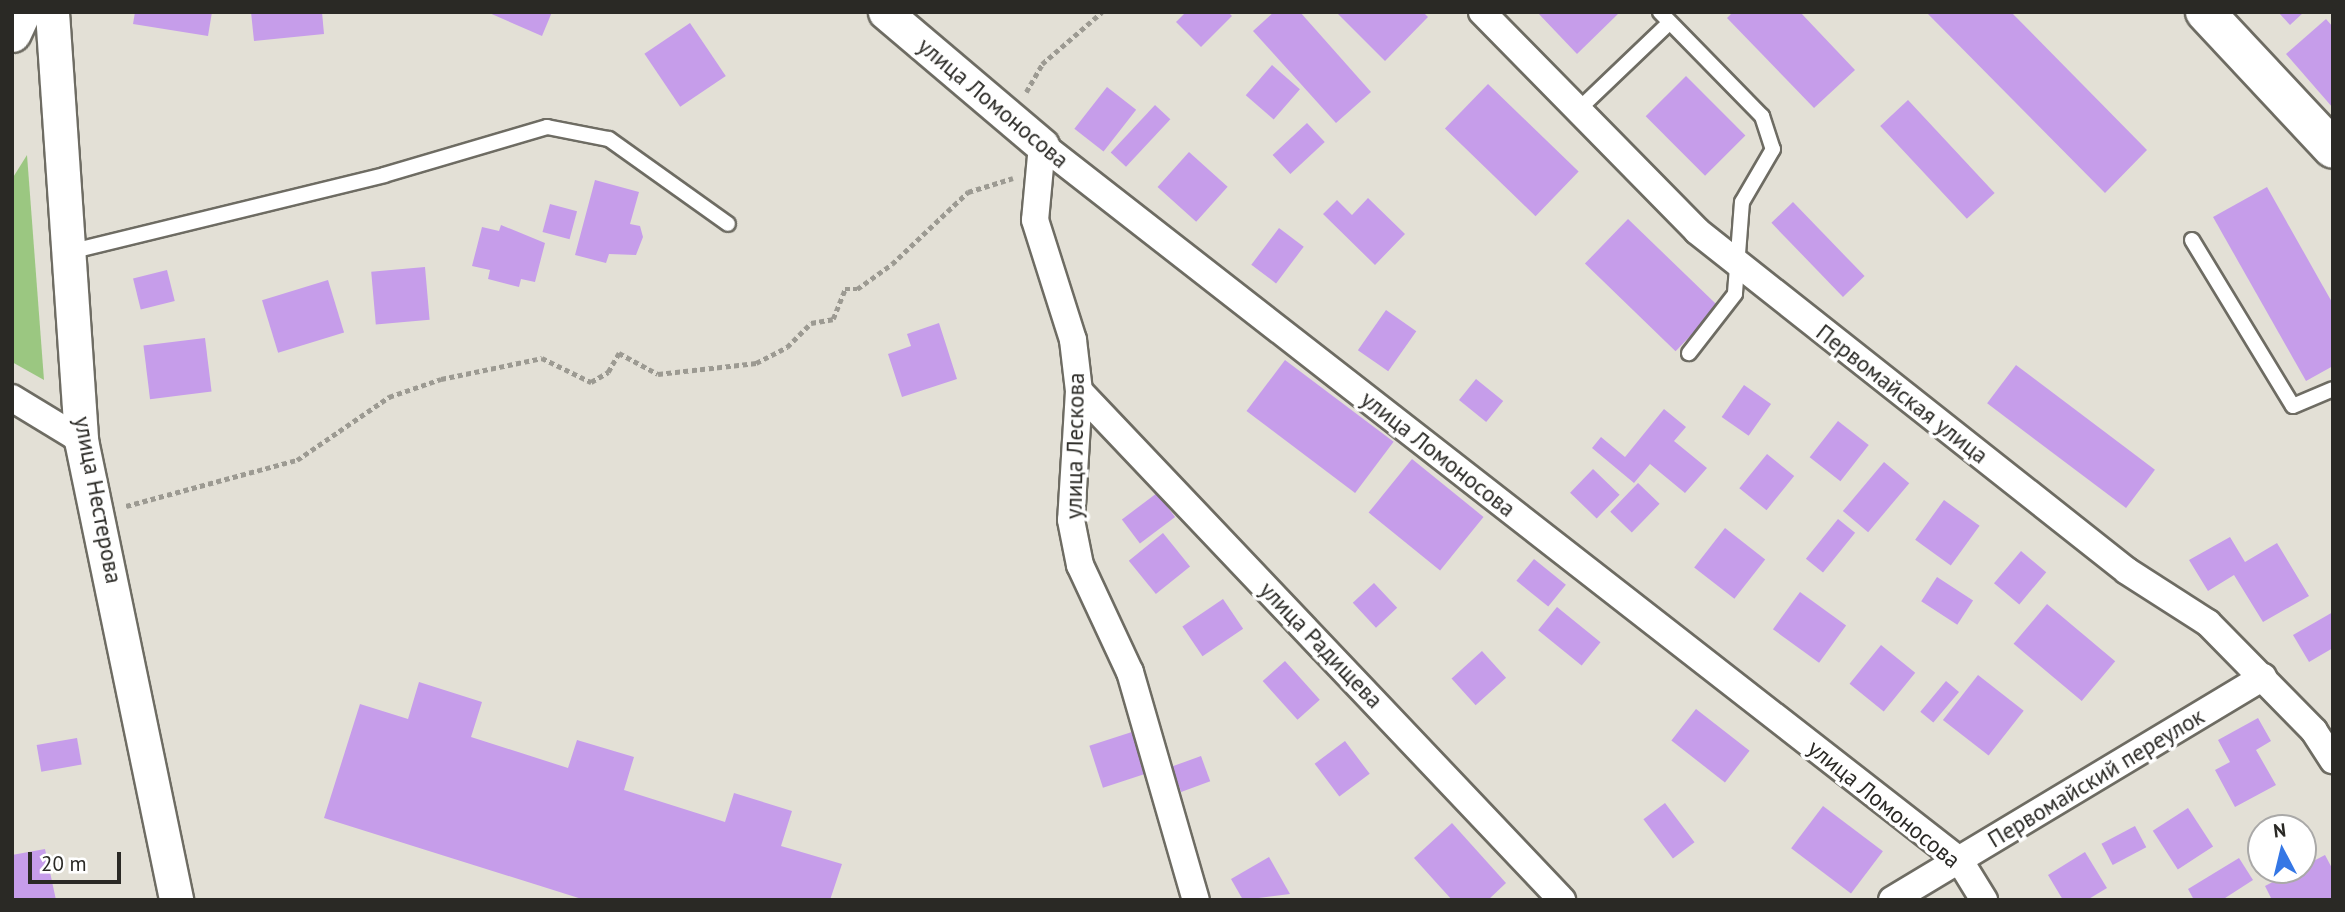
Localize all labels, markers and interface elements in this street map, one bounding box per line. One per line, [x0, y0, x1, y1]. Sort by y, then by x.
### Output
street label: улица Ломоносова [912, 32, 1074, 174]
street label: Первомайская улица [1811, 318, 1993, 470]
street label: улица Лескова [1060, 372, 1090, 520]
street label: улица Ломоносова [1355, 385, 1521, 523]
street label: улица Нестерова [68, 414, 128, 586]
street label: улица Радищева [1254, 576, 1388, 714]
street label: Первомайский переулок [1983, 702, 2209, 854]
street label: улица Ломоносова [1802, 734, 1966, 874]
north arrow [2247, 814, 2317, 884]
text: N [2272, 817, 2287, 843]
scale bar [32, 838, 124, 882]
text: 20 m [41, 850, 87, 877]

